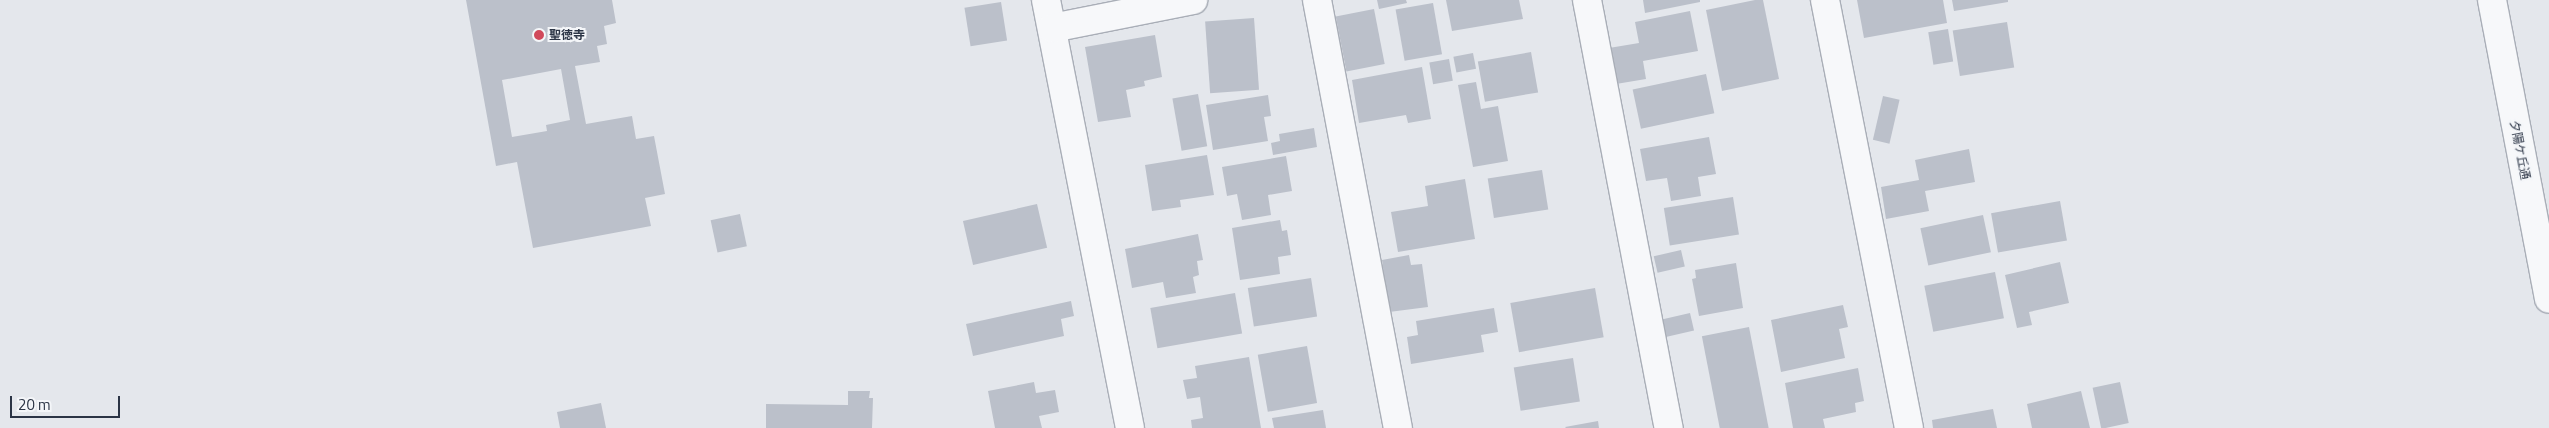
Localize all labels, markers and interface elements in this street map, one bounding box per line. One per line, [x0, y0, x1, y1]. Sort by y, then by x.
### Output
place label: 聖徳寺 [549, 28, 585, 42]
marker: 聖徳寺 [533, 29, 545, 41]
street label: 夕陽ケ丘通 [2507, 119, 2533, 181]
scale bar [12, 386, 122, 418]
text: 20 m [18, 393, 51, 416]

